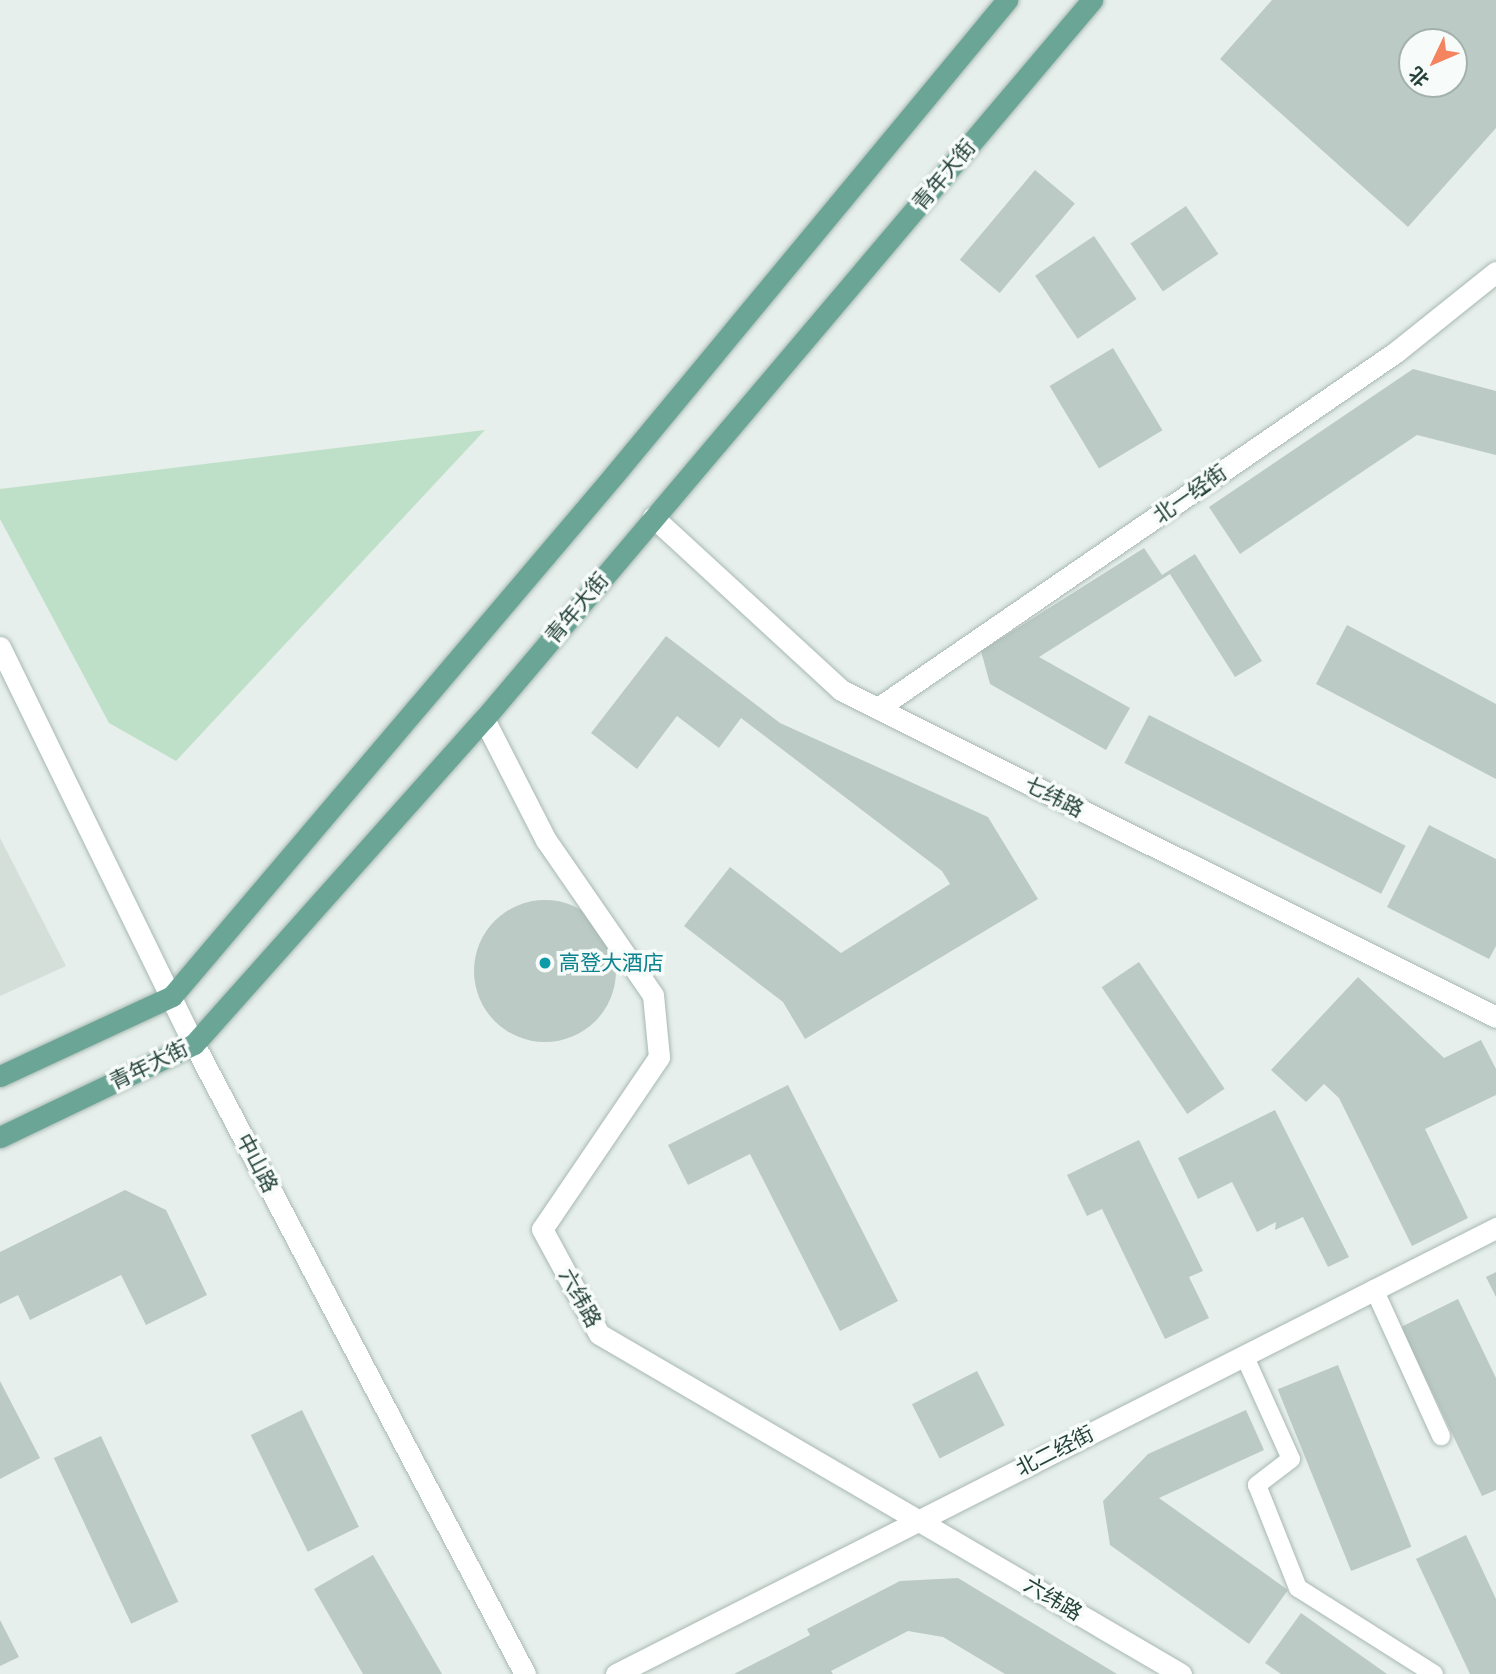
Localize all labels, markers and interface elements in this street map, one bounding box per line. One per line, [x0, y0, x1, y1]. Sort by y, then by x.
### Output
north arrow [1398, 28, 1468, 98]
text: 北 [1404, 61, 1435, 91]
street label: 青年大街 [907, 135, 981, 215]
street label: 北一经街 [1148, 460, 1232, 528]
street label: 青年大街 [540, 568, 614, 648]
street label: 七纬路 [1020, 771, 1088, 823]
place label: 高登大酒店 [559, 950, 664, 976]
marker: 高登大酒店 [537, 955, 553, 971]
street label: 青年大街 [106, 1035, 192, 1095]
street label: 中山路 [231, 1129, 283, 1197]
street label: 六纬路 [554, 1264, 606, 1332]
street label: 北二经街 [1012, 1421, 1098, 1481]
street label: 六纬路 [1020, 1572, 1086, 1626]

